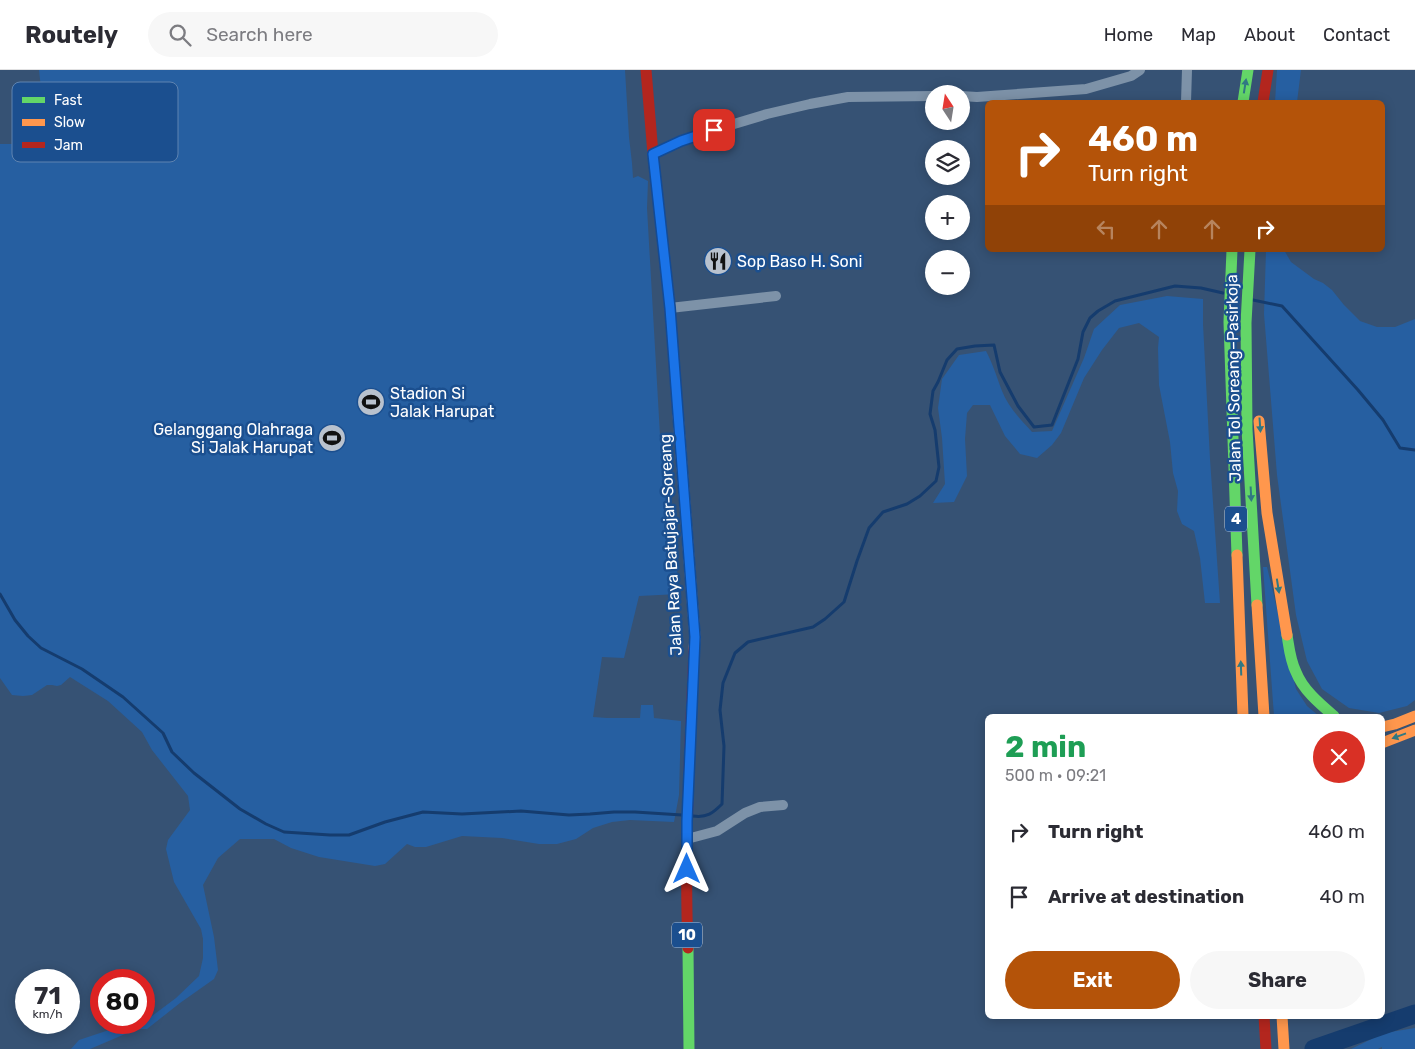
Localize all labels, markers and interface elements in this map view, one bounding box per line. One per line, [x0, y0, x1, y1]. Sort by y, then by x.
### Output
search box [148, 12, 498, 57]
text: Routely [25, 21, 118, 49]
icon: search [166, 21, 194, 49]
text: Search here [206, 23, 313, 46]
text: Home [1104, 24, 1153, 46]
text: Map [1181, 24, 1216, 46]
text: About [1244, 24, 1295, 46]
text: Contact [1323, 24, 1390, 46]
one-way arrow [1242, 78, 1250, 94]
legend [12, 82, 178, 162]
north arrow [925, 85, 970, 130]
map controls [925, 85, 970, 295]
text: Fast [54, 92, 83, 109]
pin [693, 109, 735, 151]
text: Slow [54, 114, 85, 131]
icon: arrive [700, 116, 728, 144]
text: 460 m [1088, 118, 1198, 160]
icon: right [1005, 120, 1070, 185]
text: Jam [54, 137, 83, 154]
button: layers [925, 140, 970, 185]
text: Turn right [1088, 160, 1188, 187]
button: + [925, 195, 970, 240]
icon: left [1092, 215, 1120, 243]
icon: ahead [1145, 215, 1173, 243]
icon: ahead [1198, 215, 1226, 243]
icon: right [1251, 215, 1279, 243]
restaurant icon: Sop Baso H. Soni [703, 246, 733, 276]
button: − [925, 250, 970, 295]
place label: Sop Baso H. Soni [737, 252, 862, 271]
street label: Jalan Tol Soreang–Pasirkoja [1222, 274, 1245, 482]
place label: Stadion Si Jalak Harupat [390, 384, 494, 421]
sports icon: Stadion Si Jalak Harupat [356, 387, 386, 417]
one-way arrow [1256, 417, 1264, 433]
place label: Gelanggang Olahraga Si Jalak Harupat [153, 420, 313, 457]
sports icon: Gelanggang Olahraga Si Jalak Harupat [317, 423, 347, 453]
street label: Jalan Raya Batujajar-Soreang [655, 434, 686, 656]
one-way arrow [1247, 487, 1255, 503]
road number: 4 [1225, 506, 1247, 532]
one-way arrow [1275, 578, 1283, 594]
one-way arrow [1237, 659, 1245, 675]
text: 2 min [1005, 729, 1086, 765]
button: close [1313, 731, 1365, 783]
one-way arrow [1391, 733, 1406, 740]
text: 500 m · 09:21 [1005, 766, 1106, 785]
icon: right [1005, 818, 1033, 846]
text: Turn right [1048, 820, 1143, 843]
text: 460 m [1308, 820, 1365, 843]
position arrow [660, 842, 712, 894]
icon: arrive [1005, 883, 1033, 911]
text: Arrive at destination [1048, 885, 1244, 908]
text: 40 m [1320, 885, 1365, 908]
road number: 10 [672, 922, 702, 948]
button: Exit [1005, 951, 1180, 1009]
button: Share [1190, 951, 1365, 1009]
speed limit sign: 80 [90, 969, 155, 1034]
text: 71 [34, 981, 61, 1010]
text: km/h [33, 1007, 62, 1021]

